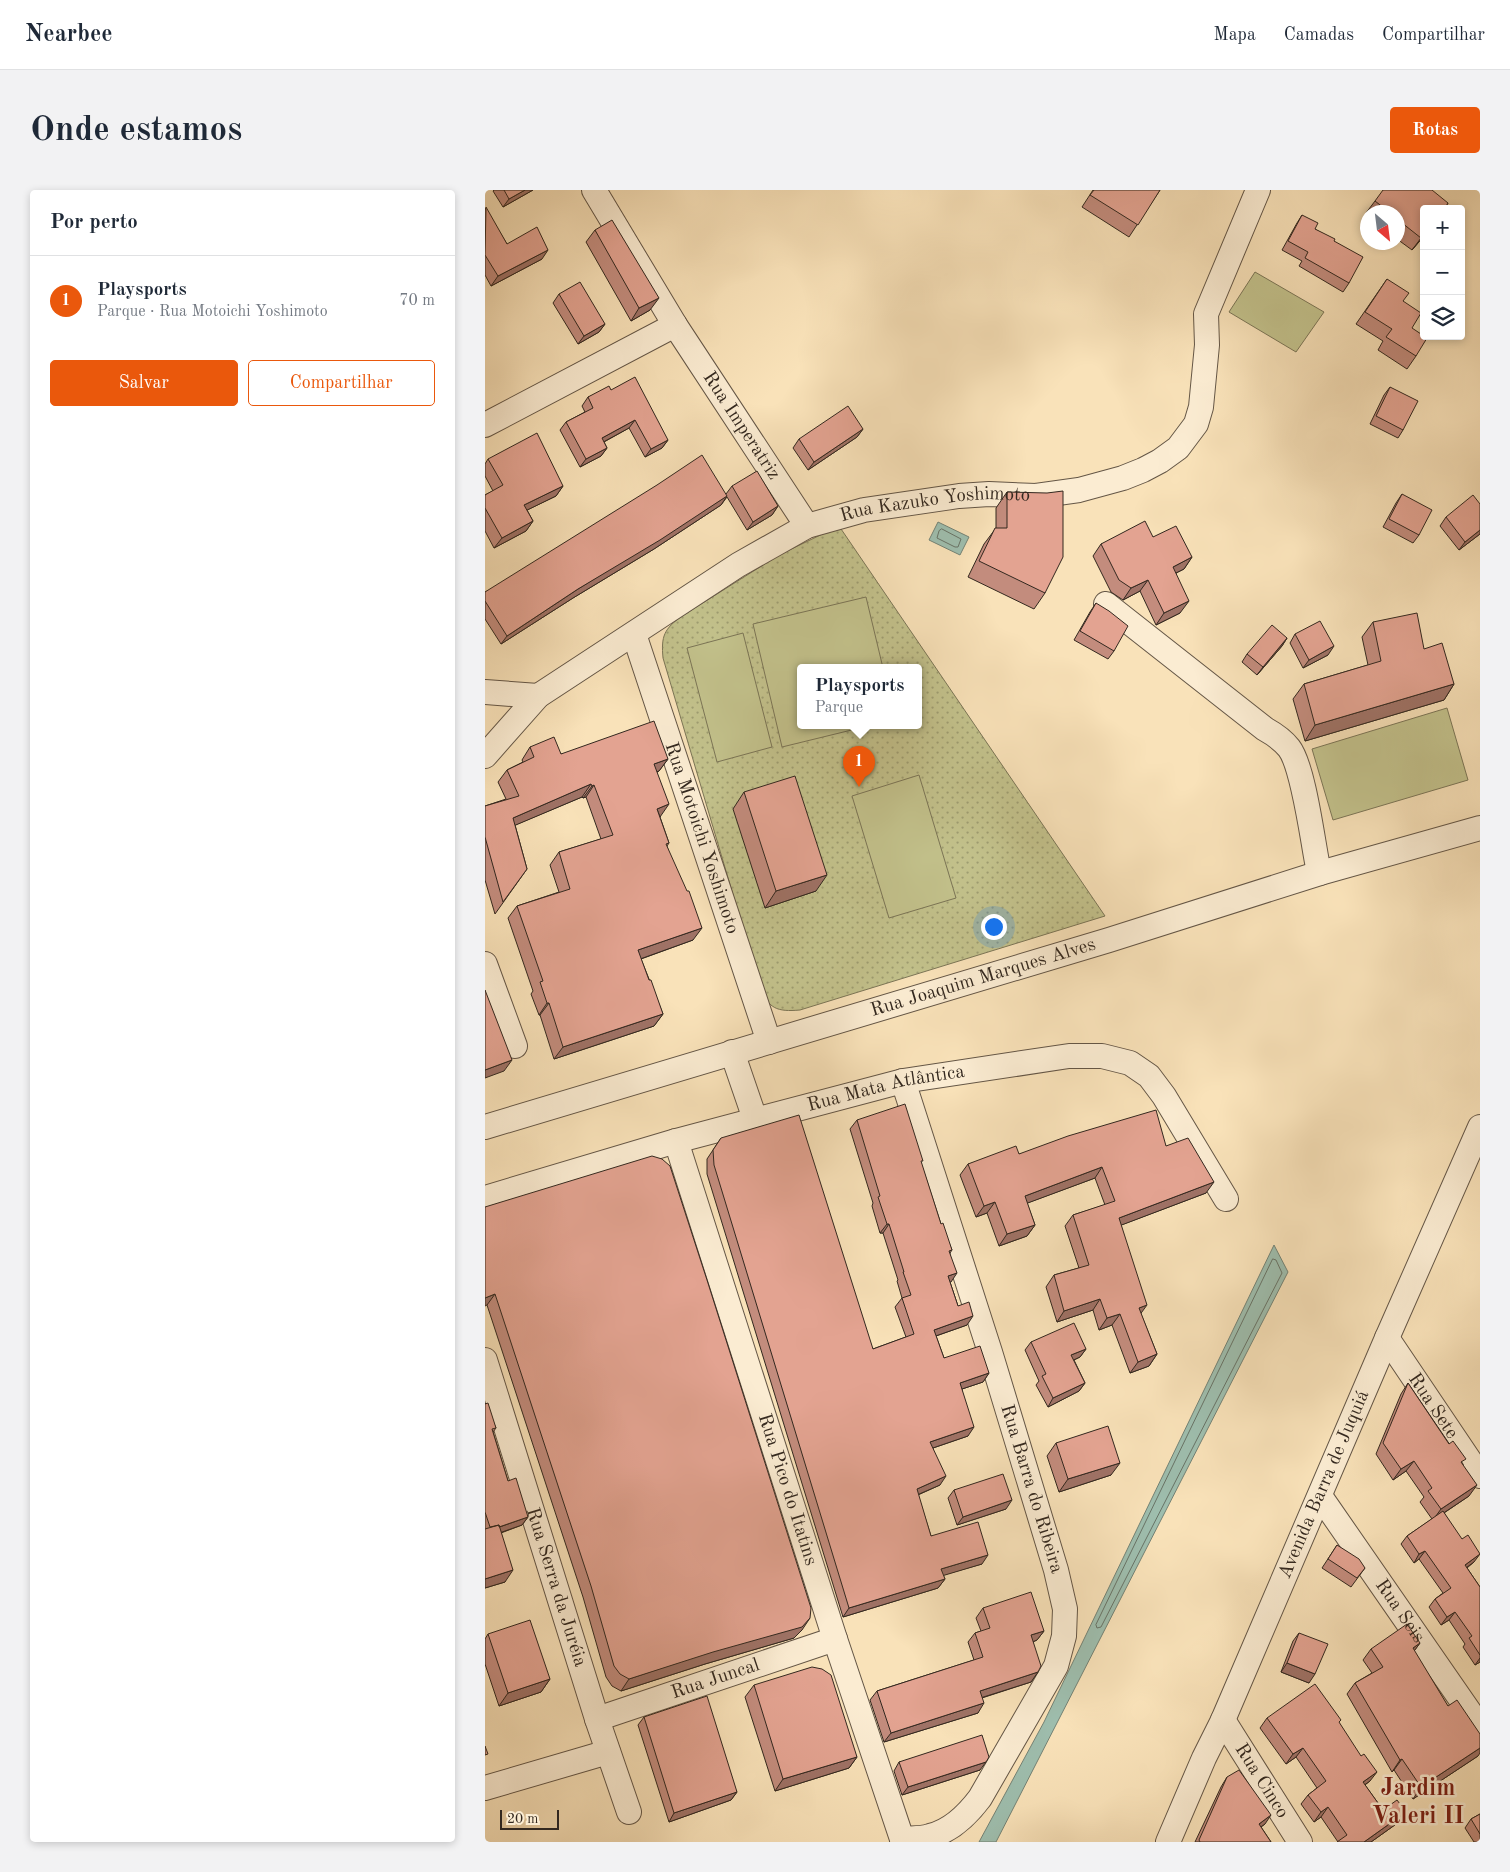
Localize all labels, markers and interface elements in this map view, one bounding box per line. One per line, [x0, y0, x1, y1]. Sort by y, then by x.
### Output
text: Nearbee [25, 23, 113, 47]
text: Mapa [1214, 26, 1256, 44]
text: Camadas [1284, 26, 1354, 44]
text: Compartilhar [1382, 26, 1485, 44]
button: Rotas [1390, 107, 1480, 153]
text: Onde estamos [30, 113, 242, 148]
north arrow [1360, 205, 1405, 250]
map controls [1420, 205, 1465, 340]
button: + [1420, 205, 1465, 250]
text: Por perto [50, 212, 138, 233]
button: − [1420, 250, 1465, 295]
text: Playsports [97, 281, 187, 300]
text: 1 [61, 293, 71, 309]
text: 70 m [399, 293, 435, 309]
button: layers [1420, 295, 1465, 340]
text: Parque · Rua Motoichi Yoshimoto [97, 304, 328, 320]
button: Salvar [50, 360, 238, 406]
button: Compartilhar [248, 360, 435, 406]
street label: Rua Imperatriz [699, 368, 783, 483]
street label: Rua Kazuko Yoshimoto [838, 484, 1031, 526]
popup [797, 664, 922, 729]
text: Playsports [815, 677, 904, 696]
text: Parque [815, 700, 863, 716]
street label: Rua Motoichi Yoshimoto [661, 740, 742, 936]
pin: 1 [843, 746, 875, 787]
your location [981, 914, 1007, 940]
street label: Rua Joaquim Marques Alves [868, 935, 1098, 1020]
street label: Rua Mata Atlântica [805, 1062, 967, 1115]
street label: Rua Sete [1404, 1370, 1461, 1442]
street label: Avenida Barra de Juquiá [1275, 1387, 1373, 1582]
street label: Rua Barra do Ribeira [996, 1402, 1066, 1576]
street label: Rua Pico do Itatins [754, 1411, 820, 1568]
street label: Rua Serra da Juréia [522, 1505, 590, 1670]
street label: Rua Seis [1371, 1576, 1428, 1646]
street label: Rua Juncal [669, 1656, 762, 1703]
street label: Rua Cinco [1231, 1740, 1292, 1822]
district label: Jardim Valeri II [1372, 1777, 1464, 1829]
scale bar [500, 1807, 559, 1830]
text: 20 m [507, 1812, 538, 1826]

